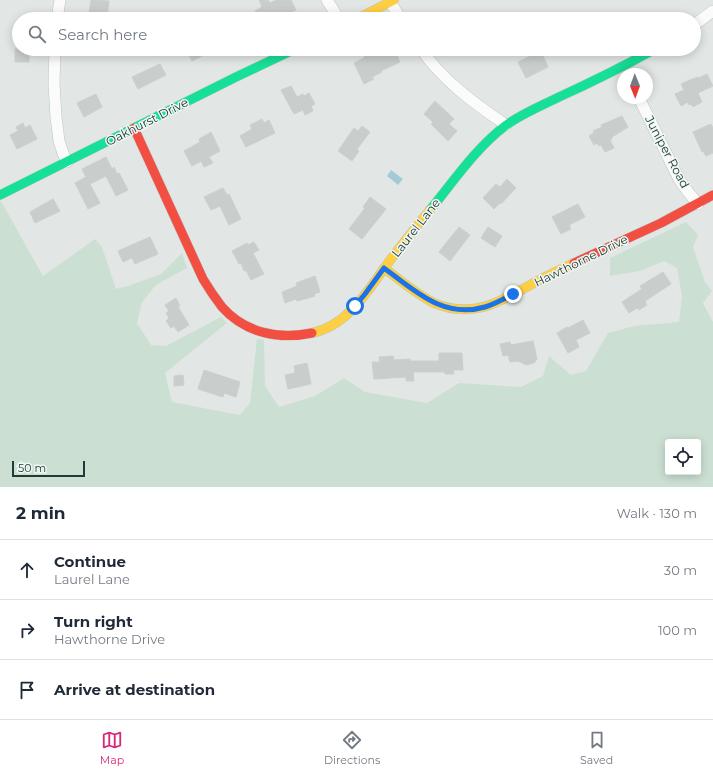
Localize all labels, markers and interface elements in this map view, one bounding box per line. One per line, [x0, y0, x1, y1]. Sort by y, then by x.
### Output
search box [12, 12, 701, 56]
icon: search [26, 23, 48, 45]
text: Search here [58, 25, 147, 44]
north arrow [617, 68, 653, 104]
street label: Oakhurst Drive [103, 94, 191, 149]
street label: Juniper Road [642, 112, 693, 191]
street label: Laurel Lane [388, 195, 443, 260]
street label: Hawthorne Drive [531, 231, 630, 290]
route end [504, 285, 522, 303]
route start [346, 297, 364, 315]
map controls [665, 439, 701, 475]
button: locate [665, 439, 701, 475]
scale bar [12, 459, 85, 478]
text: 50 m [18, 461, 46, 475]
text: 2 min [16, 503, 66, 523]
text: Walk · 130 m [616, 505, 697, 521]
text: Continue [54, 552, 126, 571]
icon: ahead [16, 559, 38, 581]
text: 30 m [664, 562, 697, 578]
text: Laurel Lane [54, 571, 130, 587]
text: Turn right [54, 612, 133, 631]
icon: right [16, 619, 38, 641]
text: 100 m [658, 622, 697, 638]
text: Hawthorne Drive [54, 631, 165, 647]
icon: arrive [16, 679, 38, 701]
text: Arrive at destination [54, 680, 215, 699]
tab: Map [100, 729, 124, 767]
tab: Directions [324, 729, 380, 767]
tab: Saved [580, 729, 613, 767]

